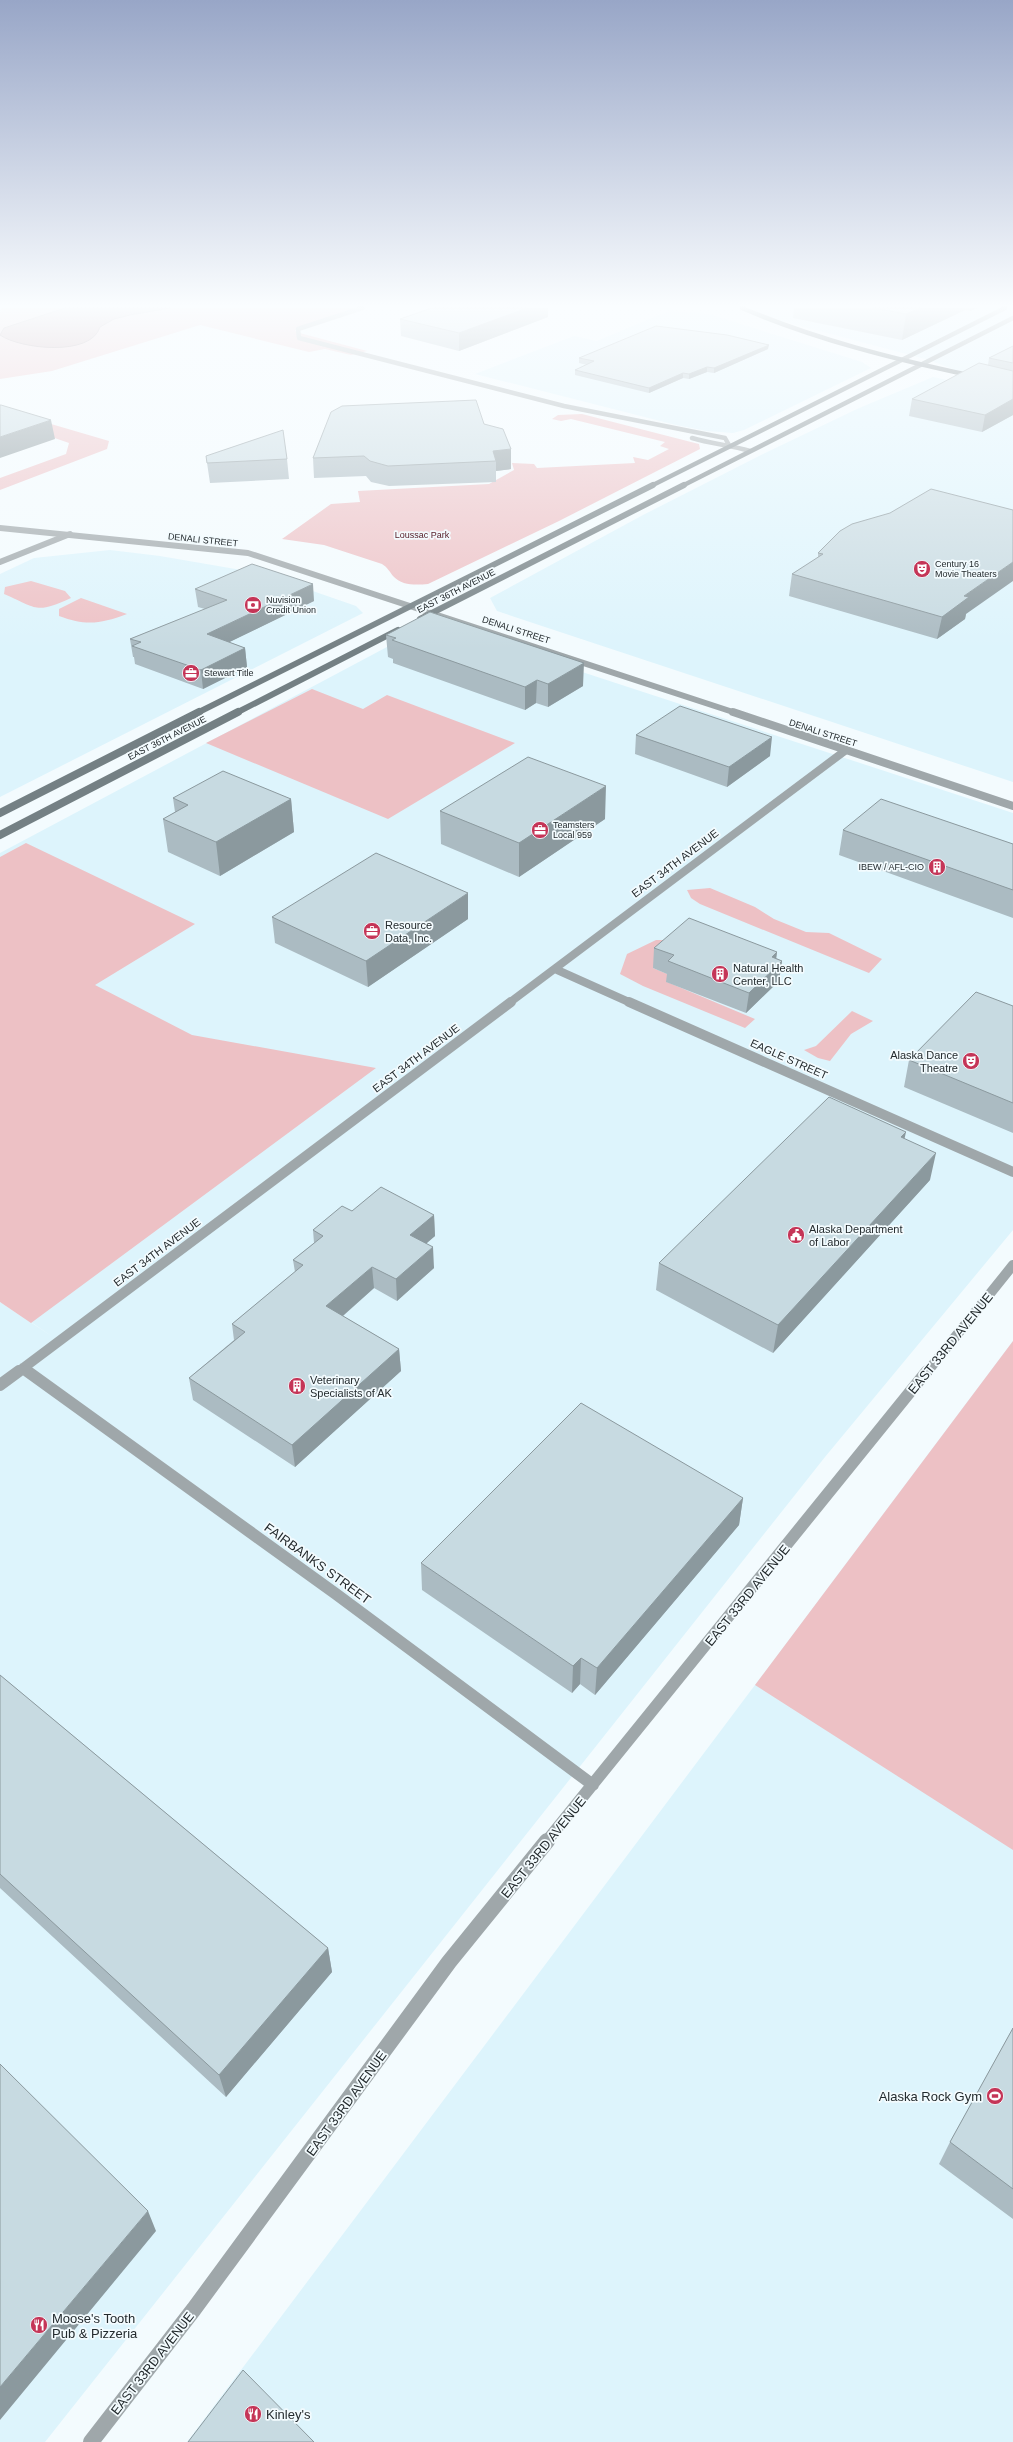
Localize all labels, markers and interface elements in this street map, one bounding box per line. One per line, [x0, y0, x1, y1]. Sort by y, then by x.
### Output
park label: Loussac Park [395, 530, 450, 540]
street label: DENALI STREET [167, 531, 239, 549]
theatre icon: Century 16 Movie Theaters [912, 559, 932, 579]
place label: Century 16 Movie Theaters [935, 559, 997, 579]
street label: EAST 36TH AVENUE [415, 567, 497, 615]
bank icon: Nuvision Credit Union [243, 595, 263, 615]
place label: Nuvision Credit Union [266, 595, 316, 615]
street label: DENALI STREET [481, 614, 552, 646]
office icon: Stewart Title [181, 663, 201, 683]
place label: Stewart Title [204, 668, 254, 678]
street label: EAST 36TH AVENUE [126, 714, 208, 762]
street label: DENALI STREET [788, 717, 859, 749]
office icon: Teamsters Local 959 [530, 820, 550, 840]
place label: Teamsters Local 959 [553, 820, 595, 840]
street label: EAST 34TH AVENUE [629, 827, 721, 899]
building icon: IBEW / AFL-CIO [927, 857, 947, 877]
place label: IBEW / AFL-CIO [858, 862, 924, 872]
place label: Resource Data, Inc. [385, 919, 432, 944]
office icon: Resource Data, Inc. [362, 921, 382, 941]
place label: Natural Health Center, LLC [733, 962, 803, 987]
building icon: Natural Health Center, LLC [710, 964, 730, 984]
street label: EAST 34TH AVENUE [370, 1022, 462, 1094]
street label: EAGLE STREET [749, 1037, 830, 1082]
place label: Alaska Dance Theatre [890, 1049, 958, 1074]
theatre icon: Alaska Dance Theatre [961, 1051, 981, 1071]
street label: EAST 34TH AVENUE [111, 1216, 203, 1288]
place label: Alaska Department of Labor [809, 1223, 903, 1248]
public building icon: Alaska Department of Labor [786, 1225, 806, 1245]
street label: EAST 33RD AVENUE [905, 1289, 996, 1397]
place label: Veterinary Specialists of AK [310, 1374, 393, 1399]
building icon: Veterinary Specialists of AK [287, 1376, 307, 1396]
street label: FAIRBANKS STREET [262, 1520, 374, 1607]
street label: EAST 33RD AVENUE [702, 1541, 793, 1649]
street label: EAST 33RD AVENUE [498, 1793, 589, 1901]
street label: EAST 33RD AVENUE [303, 2048, 390, 2159]
sports icon: Alaska Rock Gym [985, 2086, 1005, 2106]
place label: Alaska Rock Gym [879, 2089, 982, 2104]
street label: EAST 33RD AVENUE [108, 2309, 197, 2418]
place label: Moose's Tooth Pub & Pizzeria [52, 2311, 138, 2341]
restaurant icon: Moose's Tooth Pub & Pizzeria [29, 2315, 49, 2335]
restaurant icon: Kinley's [243, 2404, 263, 2424]
place label: Kinley's [266, 2407, 311, 2422]

